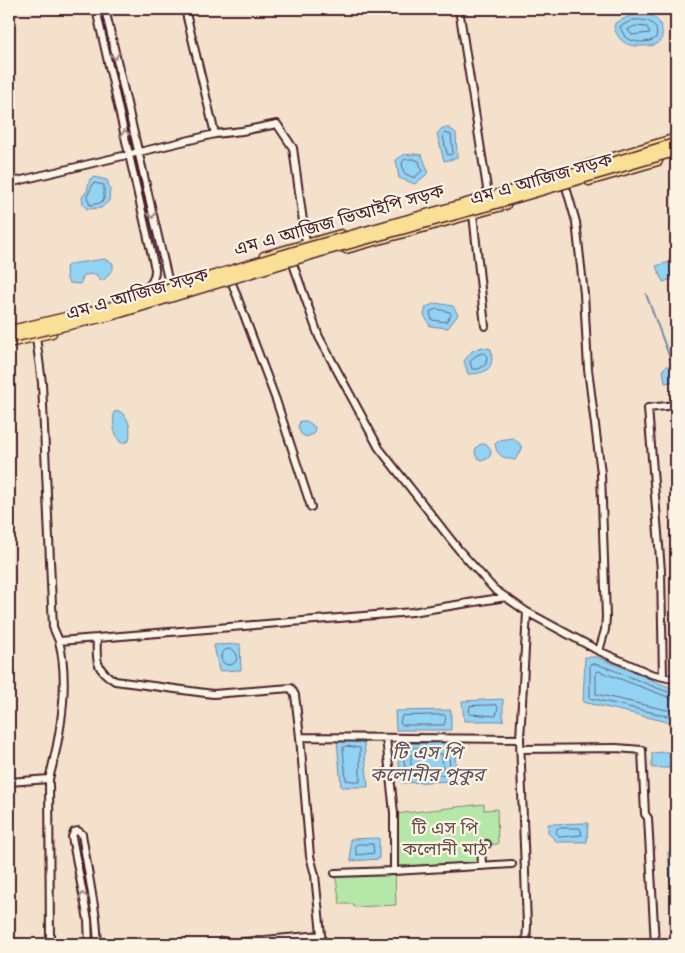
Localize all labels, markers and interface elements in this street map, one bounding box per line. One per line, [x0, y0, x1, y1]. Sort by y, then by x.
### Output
one-way arrow [109, 52, 120, 61]
one-way arrow [120, 129, 131, 138]
street label: এম এ আজিজ সড়ক [467, 148, 616, 212]
street label: এম এ আজিজ ভিআইপি সড়ক [231, 179, 448, 262]
one-way arrow [146, 210, 157, 219]
street label: এম এ আজিজ সড়ক [63, 263, 212, 327]
water label: টি এস পি কলোনীর পুকুর [370, 741, 488, 788]
park label: টি এস পি কলোনী মাঠ [402, 817, 488, 862]
one-way arrow [79, 892, 89, 900]

